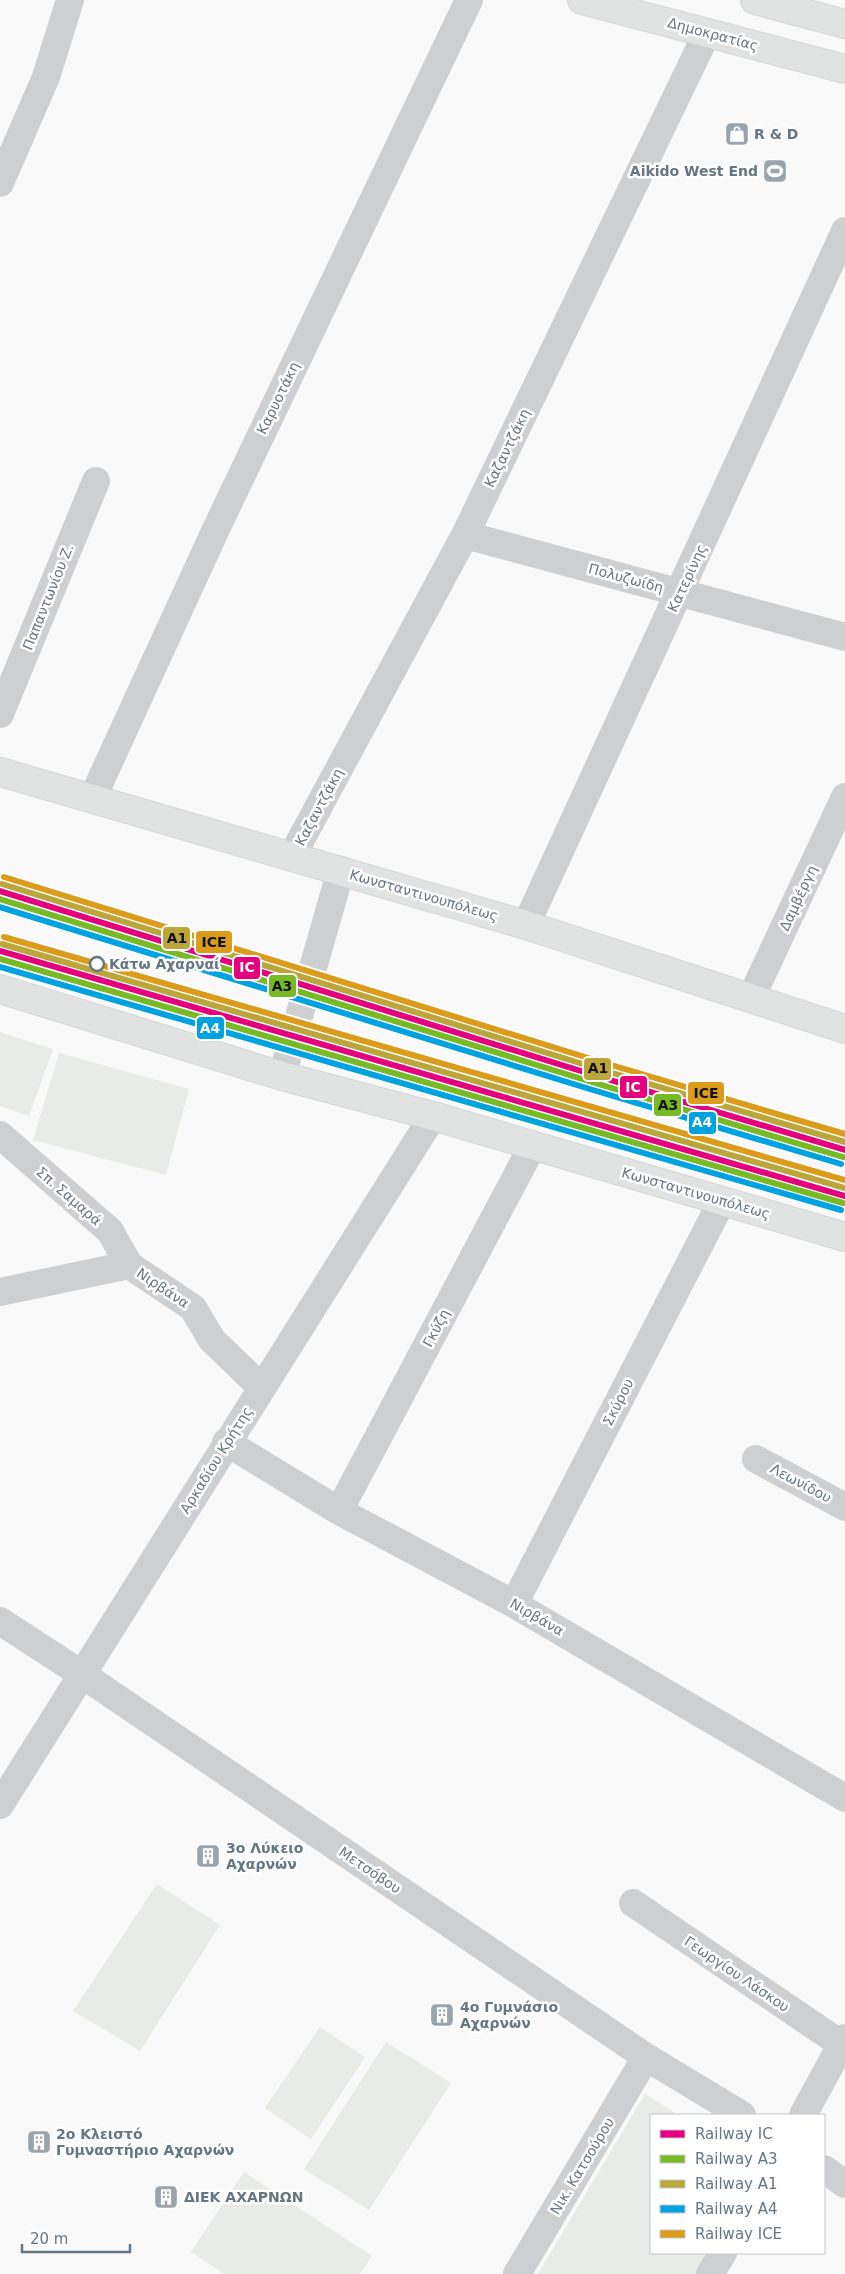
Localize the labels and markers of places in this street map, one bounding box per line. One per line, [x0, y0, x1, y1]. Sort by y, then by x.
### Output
shop icon: R & D [724, 121, 750, 147]
place label: R & D [754, 126, 798, 142]
sports icon: Aikido West End [762, 158, 788, 184]
place label: Aikido West End [630, 163, 758, 179]
marker: Κάτω Αχαρναί [89, 956, 105, 972]
place label: Κάτω Αχαρναί [109, 956, 220, 972]
place label: 3ο Λύκειο Αχαρνών [226, 1840, 304, 1872]
building icon: 3ο Λύκειο Αχαρνών [195, 1843, 221, 1869]
place label: 4ο Γυμνάσιο Αχαρνών [460, 1999, 558, 2031]
building icon: 4ο Γυμνάσιο Αχαρνών [429, 2002, 455, 2028]
place label: 2ο Κλειστό Γυμναστήριο Αχαρνών [56, 2126, 234, 2158]
building icon: 2ο Κλειστό Γυμναστήριο Αχαρνών [26, 2129, 52, 2155]
building icon: ΔΙΕΚ ΑΧΑΡΝΩΝ [153, 2184, 179, 2210]
place label: ΔΙΕΚ ΑΧΑΡΝΩΝ [184, 2189, 303, 2205]

